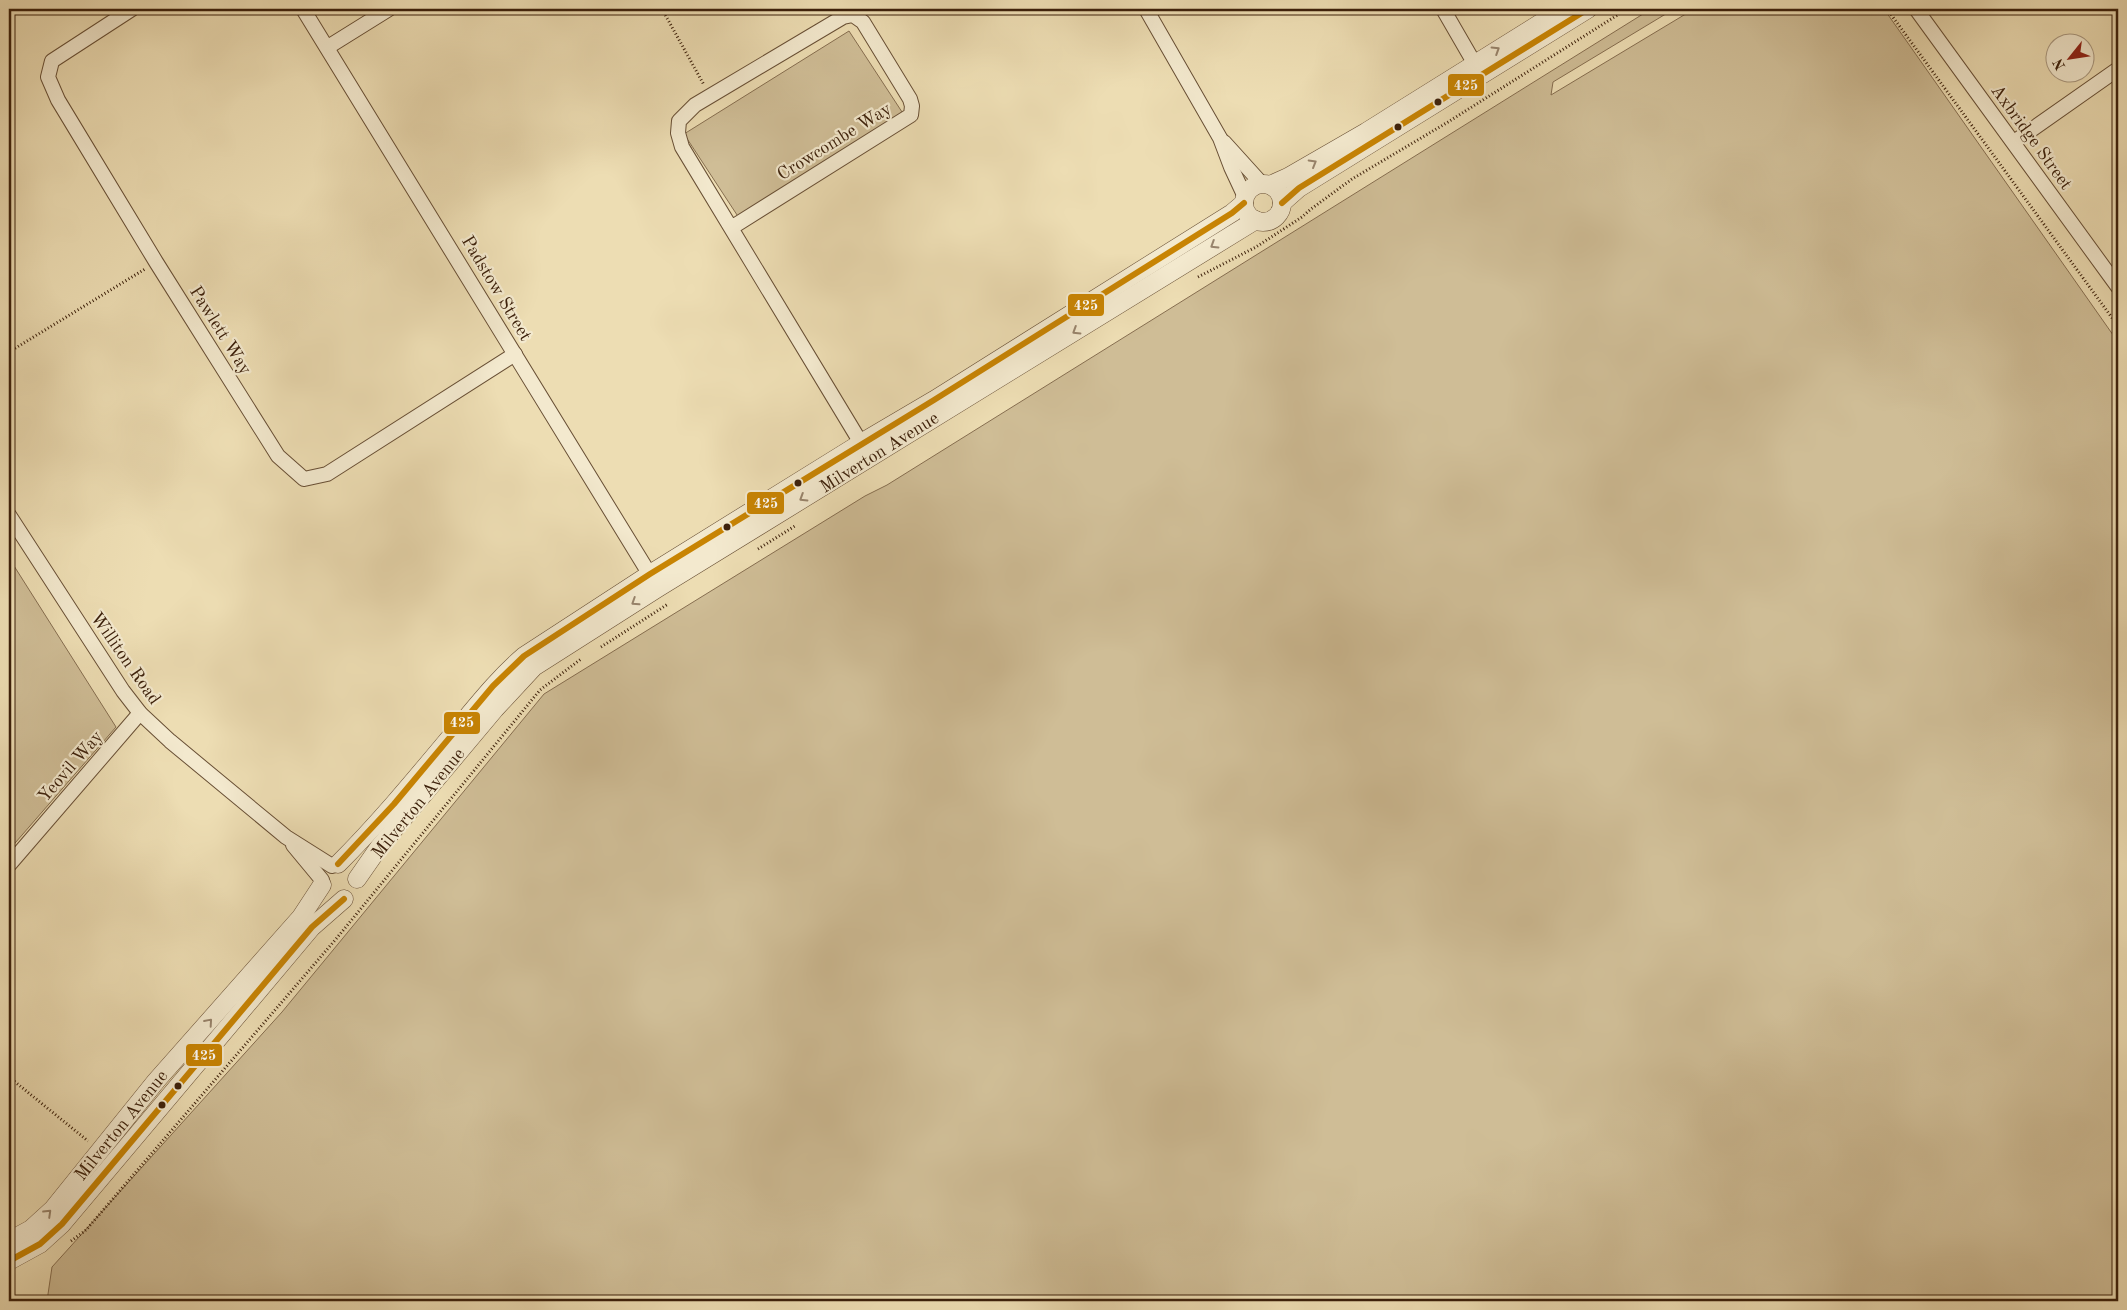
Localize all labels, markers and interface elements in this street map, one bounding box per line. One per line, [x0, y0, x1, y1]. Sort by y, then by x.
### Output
north arrow [2044, 32, 2094, 82]
one-way arrow [1491, 47, 1500, 57]
text: N [2051, 56, 2068, 72]
line badge: 425 [1447, 73, 1485, 97]
text: 425 [1454, 79, 1478, 93]
street label: Axbridge Street [1987, 82, 2075, 193]
unlabelled marker [1433, 97, 1443, 107]
street label: Crowcombe Way [774, 99, 895, 184]
unlabelled marker [1393, 122, 1403, 132]
one-way arrow [1308, 159, 1317, 169]
street label: Padstow Street [458, 233, 535, 344]
one-way arrow [1211, 239, 1220, 249]
street label: Pawlett Way [186, 283, 255, 378]
line badge: 425 [1067, 293, 1105, 317]
text: 425 [1074, 299, 1098, 313]
one-way arrow [1072, 324, 1081, 334]
street label: Milverton Avenue [817, 409, 942, 497]
unlabelled marker [793, 478, 803, 488]
line badge: 425 [746, 491, 785, 515]
one-way arrow [800, 492, 809, 502]
text: 425 [754, 497, 778, 511]
unlabelled marker [722, 522, 732, 532]
one-way arrow [632, 596, 641, 605]
street label: Williton Road [87, 609, 164, 708]
line badge: 425 [443, 711, 481, 735]
text: 425 [450, 716, 474, 730]
street label: Yeovil Way [35, 727, 107, 806]
street label: Milverton Avenue [369, 745, 469, 862]
one-way arrow [203, 1018, 212, 1027]
line badge: 425 [185, 1043, 223, 1067]
text: 425 [192, 1049, 216, 1063]
street label: Milverton Avenue [72, 1067, 172, 1184]
unlabelled marker [173, 1081, 183, 1091]
unlabelled marker [157, 1100, 167, 1110]
one-way arrow [42, 1210, 51, 1219]

